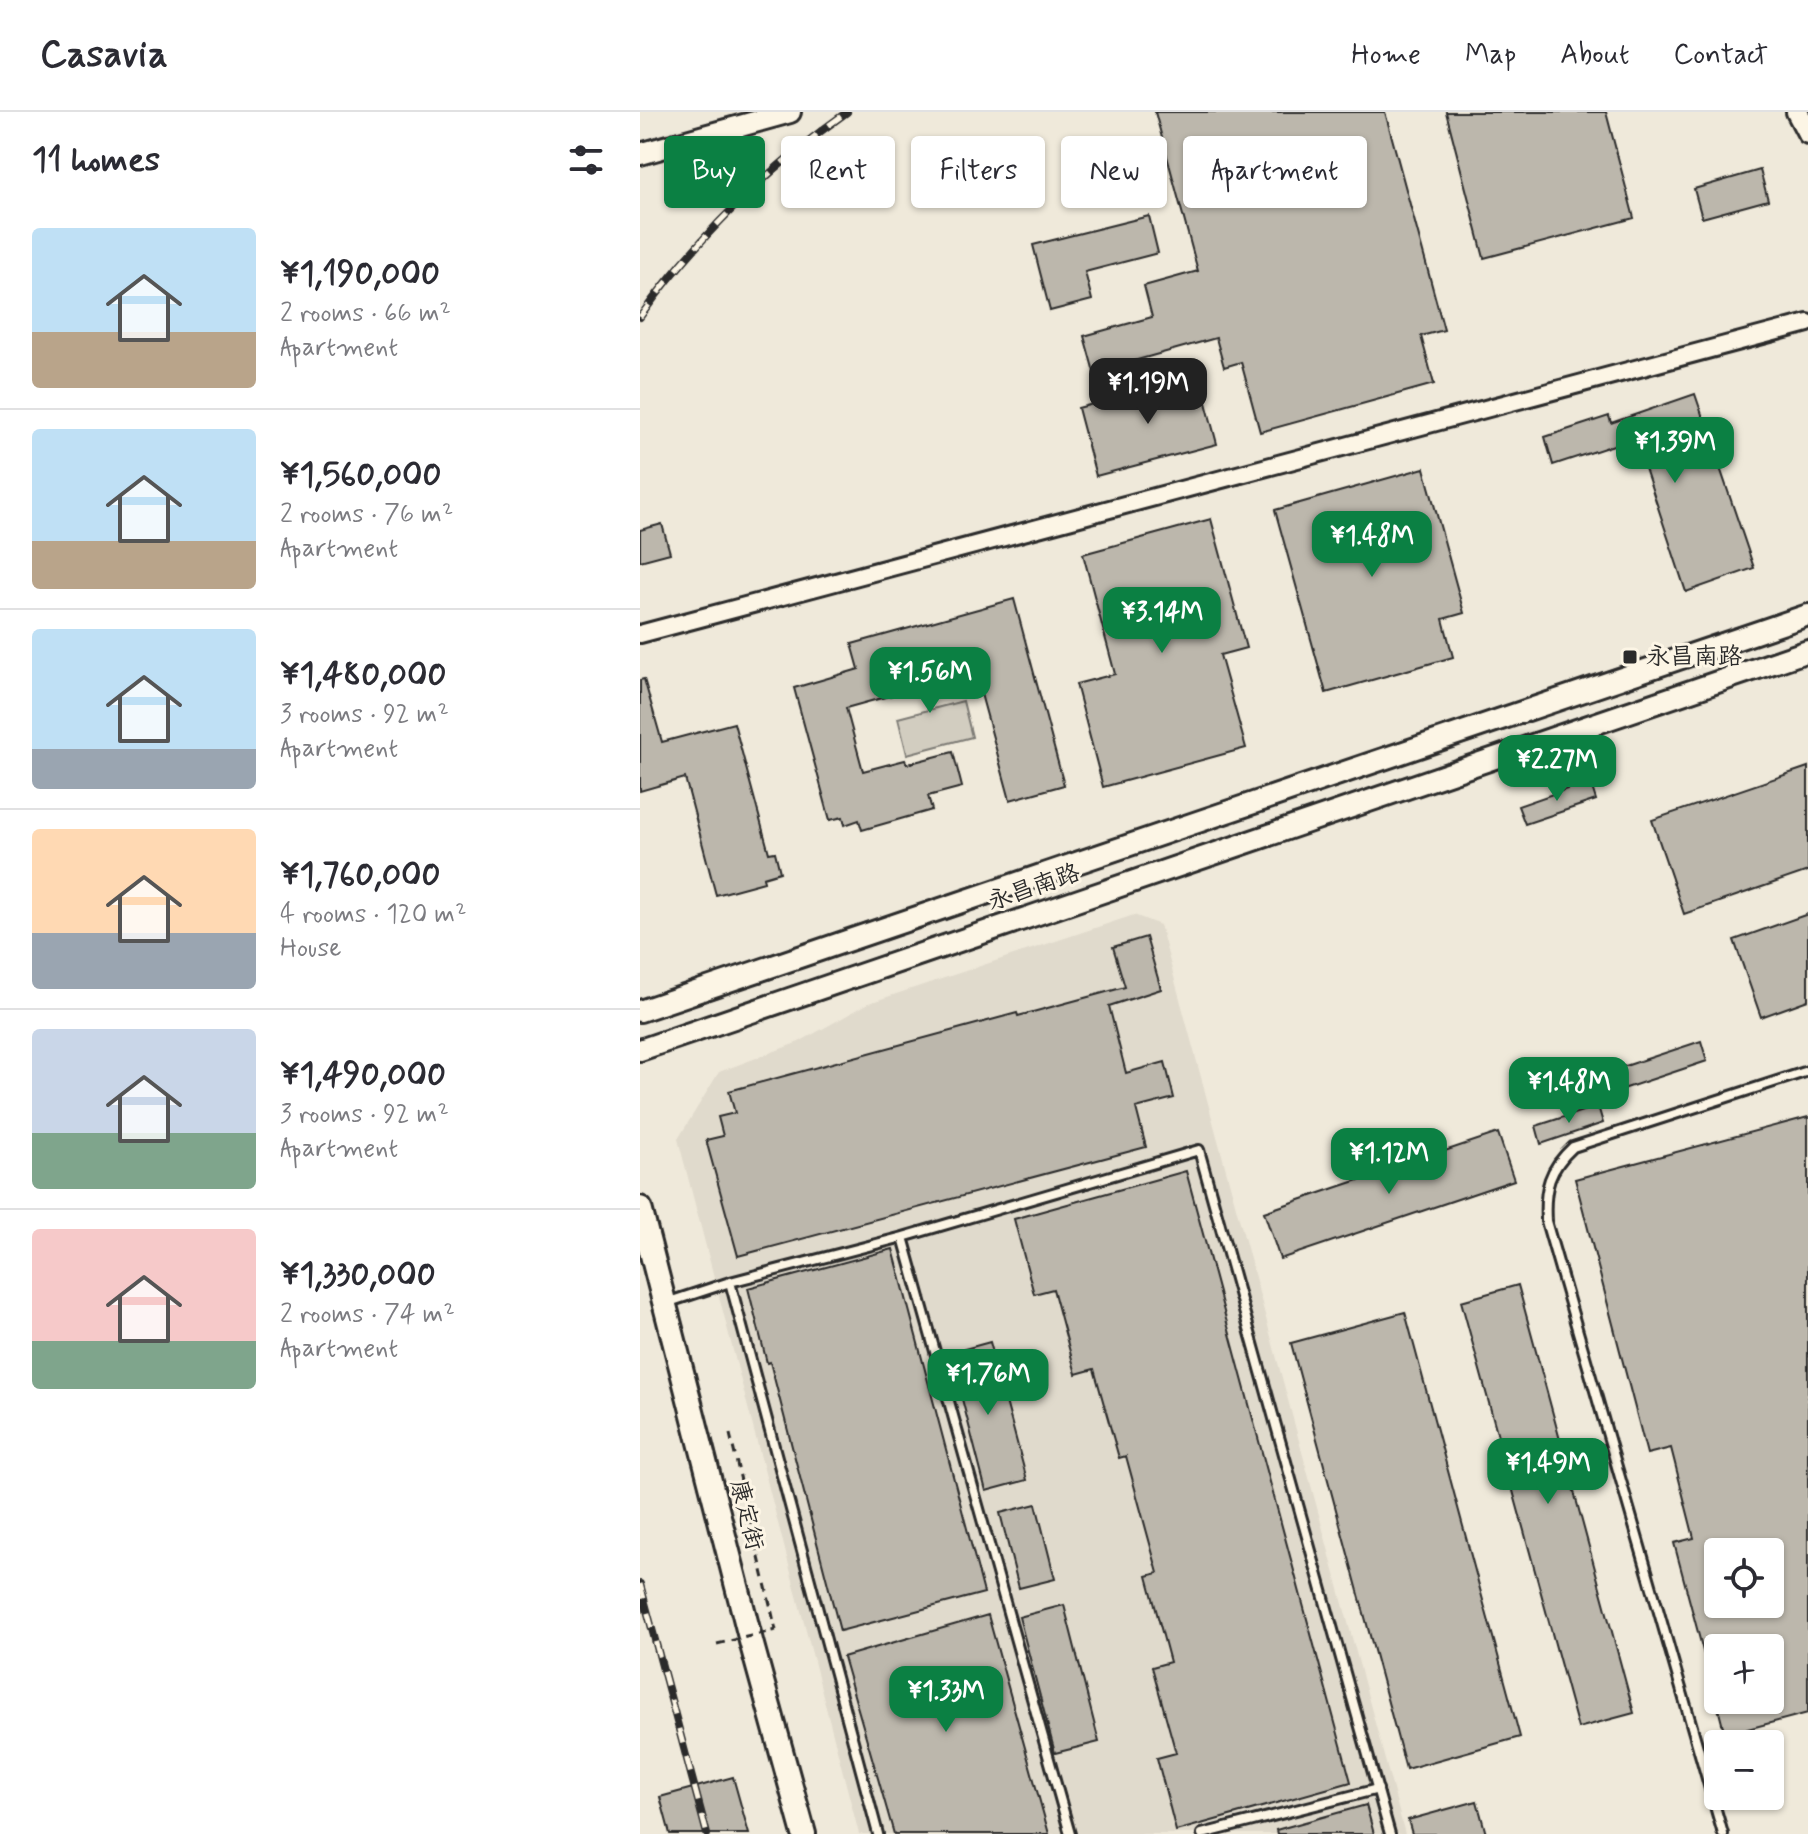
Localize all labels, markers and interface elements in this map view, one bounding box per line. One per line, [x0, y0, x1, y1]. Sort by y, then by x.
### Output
text: Casavia [40, 31, 168, 80]
text: Home [1351, 37, 1421, 74]
text: Map [1465, 37, 1516, 74]
text: About [1560, 37, 1629, 74]
text: Contact [1673, 37, 1768, 74]
chip: Buy [664, 136, 765, 208]
chip: Rent [781, 136, 895, 208]
chip: Filters [911, 136, 1045, 208]
chip: New [1061, 136, 1167, 208]
chip: Apartment [1183, 136, 1367, 208]
text: 11 homes [32, 138, 160, 183]
icon: filters [564, 138, 608, 182]
text: ¥1,190,000 [280, 252, 440, 297]
icon: home [96, 260, 192, 356]
text: 2 rooms · 66 m² [280, 297, 451, 331]
text: Apartment [280, 331, 398, 365]
pin: ¥1.19M [1083, 358, 1213, 426]
text: ¥1.19M [1107, 367, 1189, 401]
pin: ¥1.39M [1610, 417, 1740, 485]
text: ¥1.39M [1634, 426, 1716, 460]
text: ¥1,560,000 [280, 453, 442, 498]
icon: home [96, 461, 192, 557]
text: 2 rooms · 76 m² [280, 498, 453, 532]
pin: ¥1.48M [1307, 511, 1437, 579]
text: ¥1.48M [1330, 520, 1414, 554]
text: Apartment [280, 532, 398, 566]
pin: ¥3.14M [1097, 587, 1227, 655]
text: ¥3.14M [1121, 596, 1203, 630]
place label: 永昌南路 [1646, 642, 1742, 673]
pin: ¥1.56M [865, 647, 995, 715]
marker: 永昌南路 [1621, 648, 1639, 666]
text: ¥1,480,000 [280, 653, 446, 698]
text: ¥1.56M [888, 656, 972, 690]
icon: home [96, 661, 192, 757]
text: 3 rooms · 92 m² [280, 698, 449, 732]
text: Apartment [280, 732, 398, 766]
pin: ¥2.27M [1492, 735, 1622, 803]
text: ¥2.27M [1516, 744, 1598, 778]
text: ¥1,760,000 [280, 853, 441, 898]
street label: 永昌南路 [984, 858, 1084, 918]
icon: home [96, 861, 192, 957]
text: 4 rooms · 120 m² [280, 898, 467, 932]
text: House [280, 932, 341, 966]
text: ¥1,490,000 [280, 1053, 446, 1098]
pin: ¥1.48M [1504, 1057, 1634, 1125]
icon: home [96, 1061, 192, 1157]
text: ¥1.48M [1527, 1066, 1611, 1100]
text: 3 rooms · 92 m² [280, 1098, 449, 1132]
pin: ¥1.12M [1324, 1128, 1454, 1196]
text: Apartment [280, 1132, 398, 1166]
text: ¥1.12M [1349, 1137, 1429, 1171]
text: ¥1,330,000 [280, 1253, 436, 1298]
icon: home [96, 1261, 192, 1357]
text: 2 rooms · 74 m² [280, 1298, 455, 1332]
text: Apartment [280, 1332, 398, 1366]
pin: ¥1.76M [923, 1349, 1053, 1417]
text: ¥1.76M [946, 1358, 1031, 1392]
pin: ¥1.49M [1483, 1438, 1613, 1506]
text: ¥1.49M [1505, 1447, 1591, 1481]
street label: 康定街 [722, 1476, 770, 1554]
map controls [1704, 1538, 1784, 1810]
button: locate [1704, 1538, 1784, 1618]
button: + [1704, 1634, 1784, 1714]
pin: ¥1.33M [881, 1666, 1011, 1734]
text: ¥1.33M [907, 1675, 985, 1709]
button: − [1704, 1730, 1784, 1810]

